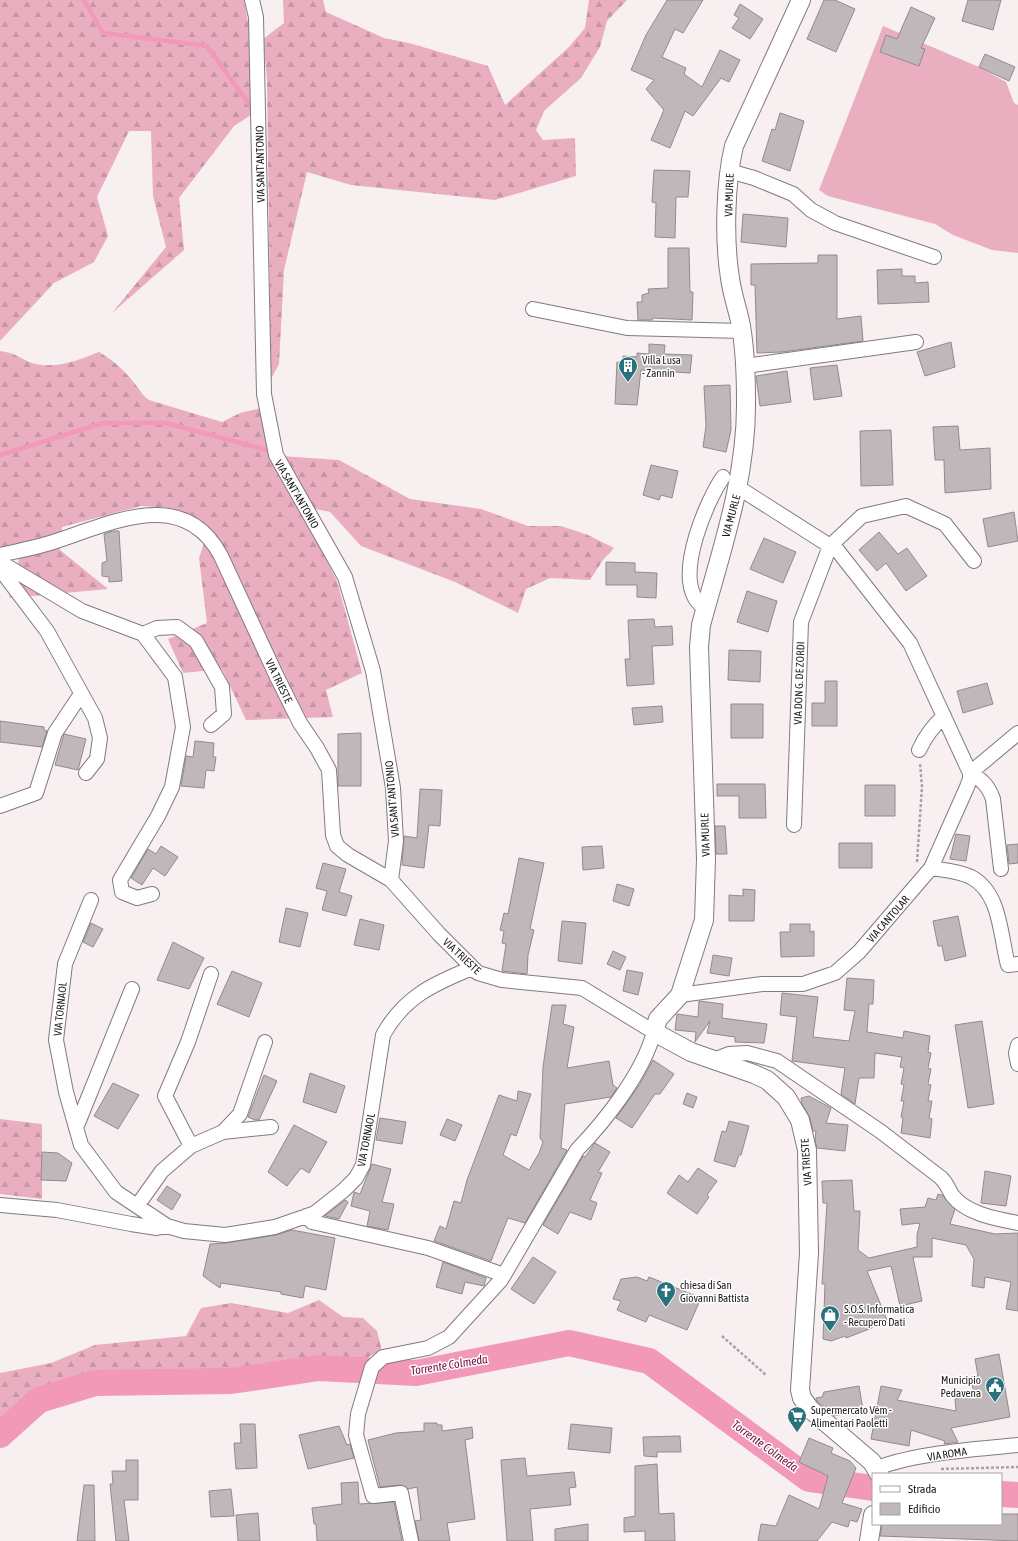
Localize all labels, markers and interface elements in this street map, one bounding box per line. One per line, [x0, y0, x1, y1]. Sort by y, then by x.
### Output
street label: VIA SANT'ANTONIO [253, 125, 267, 203]
street label: VIA MURLE [722, 173, 736, 217]
place label: Villa Lusa - Zannin [642, 354, 681, 379]
building icon: Villa Lusa - Zannin [617, 355, 639, 383]
street label: VIA SANT'ANTONIO [273, 458, 321, 530]
street label: VIA MURLE [720, 493, 742, 539]
street label: VIA DON G. DE ZORDI [792, 641, 806, 725]
street label: VIA TRIESTE [263, 657, 295, 705]
street label: VIA SANT'ANTONIO [383, 760, 401, 838]
street label: VIA MURLE [698, 813, 712, 857]
street label: VIA CANTOLAR [864, 893, 912, 945]
street label: VIA TRIESTE [441, 936, 484, 977]
street label: VIA TORNAOL [51, 981, 69, 1037]
street label: VIA TORNAOL [355, 1112, 377, 1168]
street label: VIA TRIESTE [798, 1138, 814, 1186]
place label: chiesa di San Giovanni Battista [680, 1279, 749, 1304]
church icon: chiesa di San Giovanni Battista [655, 1280, 677, 1308]
place label: S.O.S. Informatica - Recupero Dati [844, 1303, 914, 1328]
shop icon: S.O.S. Informatica - Recupero Dati [819, 1304, 841, 1332]
water label: Torrente Colmeda [409, 1352, 489, 1378]
place label: Municipio Pedavena [941, 1374, 981, 1399]
public building icon: Municipio Pedavena [984, 1375, 1006, 1403]
place label: Supermercato Vèm - Alimentari Paoletti [811, 1404, 892, 1429]
supermarket icon: Supermercato Vèm - Alimentari Paoletti [786, 1405, 808, 1433]
water label: Torrente Colmeda [729, 1417, 801, 1475]
street label: VIA ROMA [926, 1445, 968, 1463]
legend [872, 1473, 1002, 1525]
text: Strada [908, 1482, 937, 1496]
text: Edificio [908, 1502, 941, 1516]

